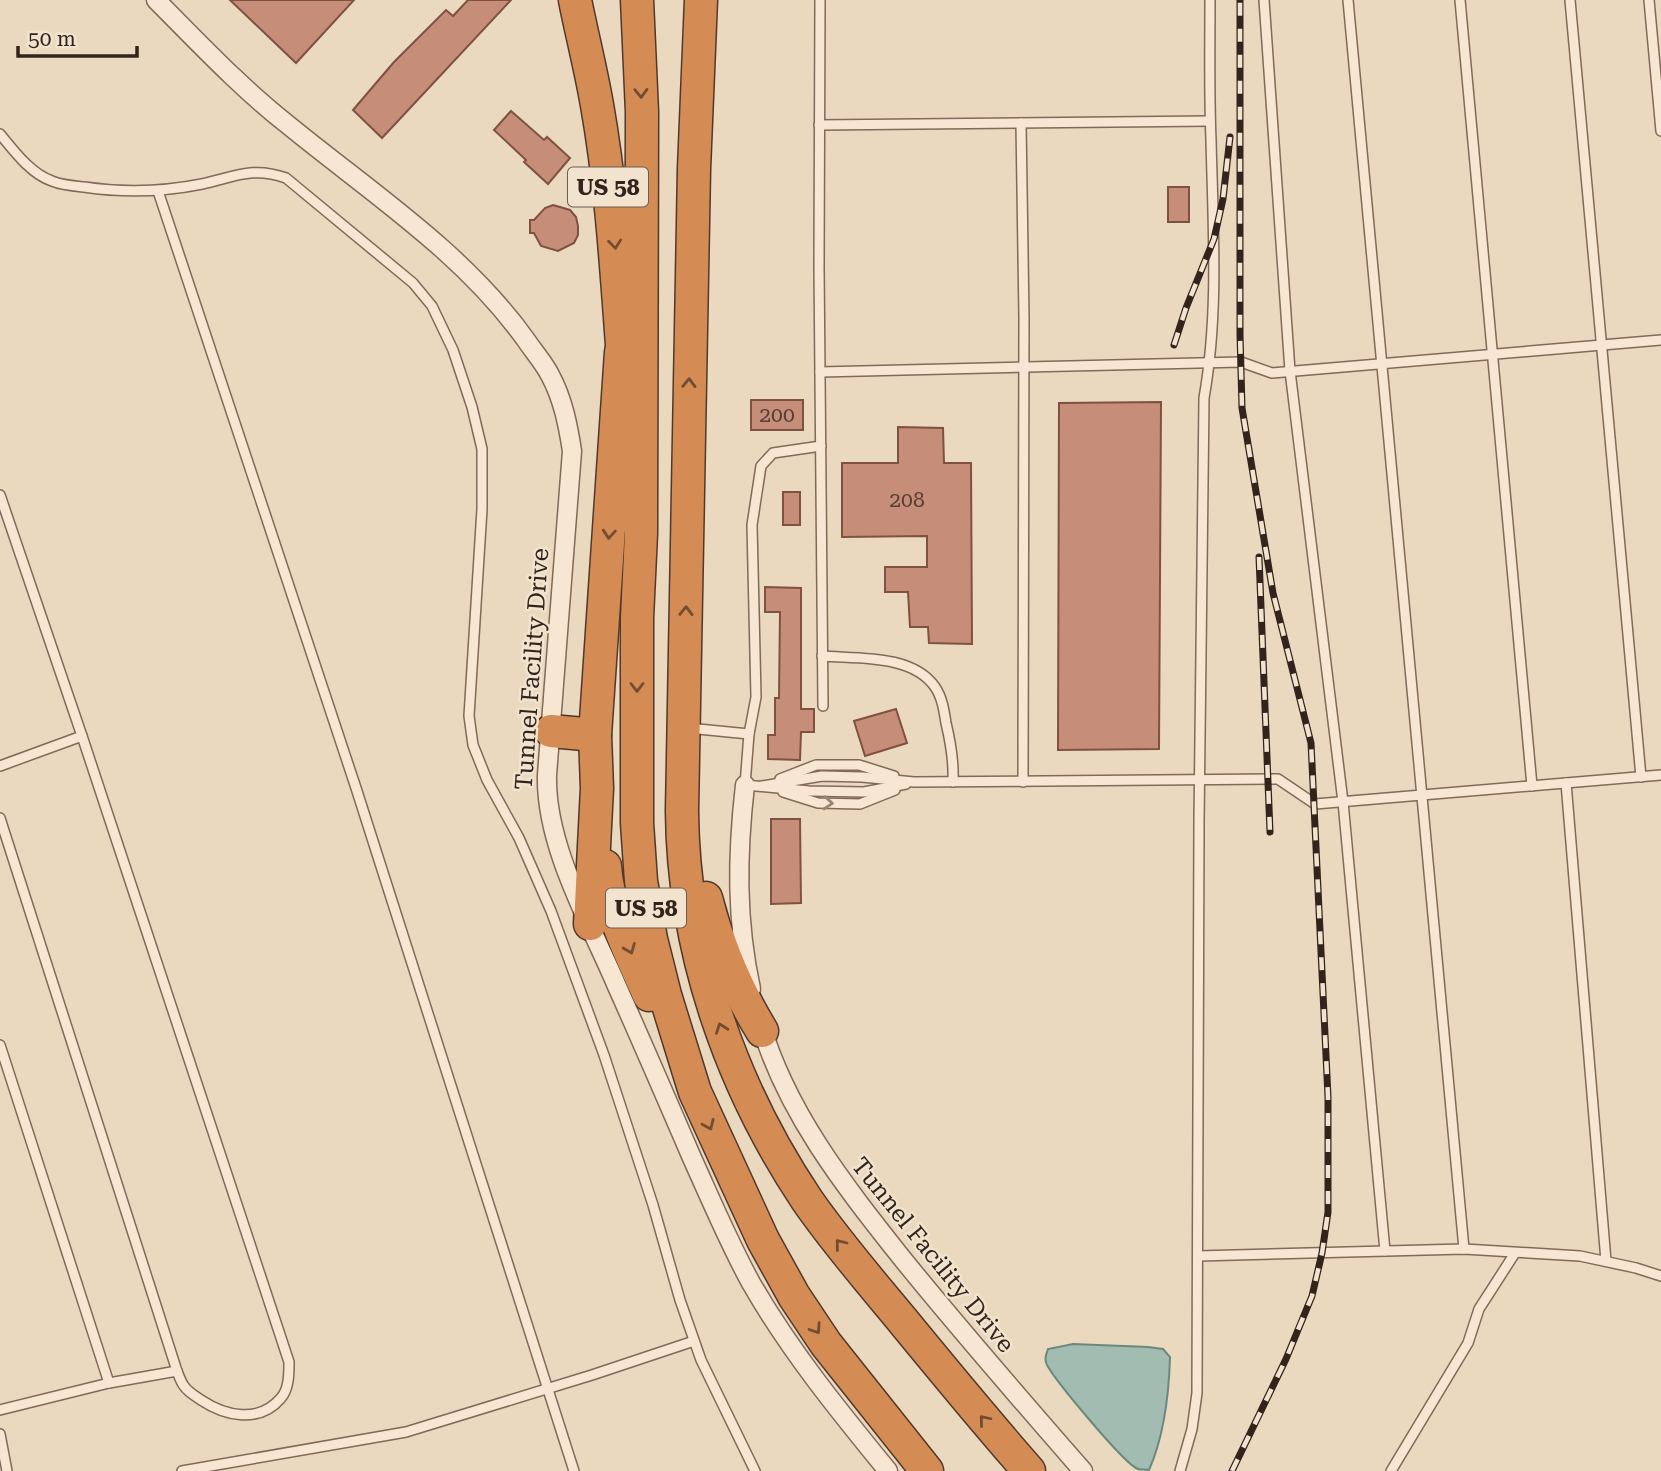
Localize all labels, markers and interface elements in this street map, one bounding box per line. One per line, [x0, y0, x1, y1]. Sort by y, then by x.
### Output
scale bar [18, 14, 136, 58]
text: 50 m [28, 27, 76, 51]
one-way arrow [633, 88, 649, 98]
road number: US 58 [568, 168, 648, 206]
one-way arrow [607, 238, 622, 250]
one-way arrow [681, 378, 697, 388]
house number: 200 [759, 403, 795, 427]
house number: 208 [889, 488, 925, 512]
one-way arrow [602, 528, 617, 539]
street label: Tunnel Facility Drive [510, 547, 554, 791]
one-way arrow [678, 605, 694, 616]
one-way arrow [629, 682, 645, 692]
one-way arrow [822, 795, 833, 810]
road number: US 58 [606, 888, 686, 928]
one-way arrow [621, 943, 635, 955]
one-way arrow [715, 1022, 729, 1034]
one-way arrow [701, 1117, 715, 1130]
street label: Tunnel Facility Drive [846, 1152, 1020, 1358]
one-way arrow [835, 1239, 848, 1251]
one-way arrow [808, 1321, 820, 1334]
one-way arrow [980, 1415, 992, 1428]

